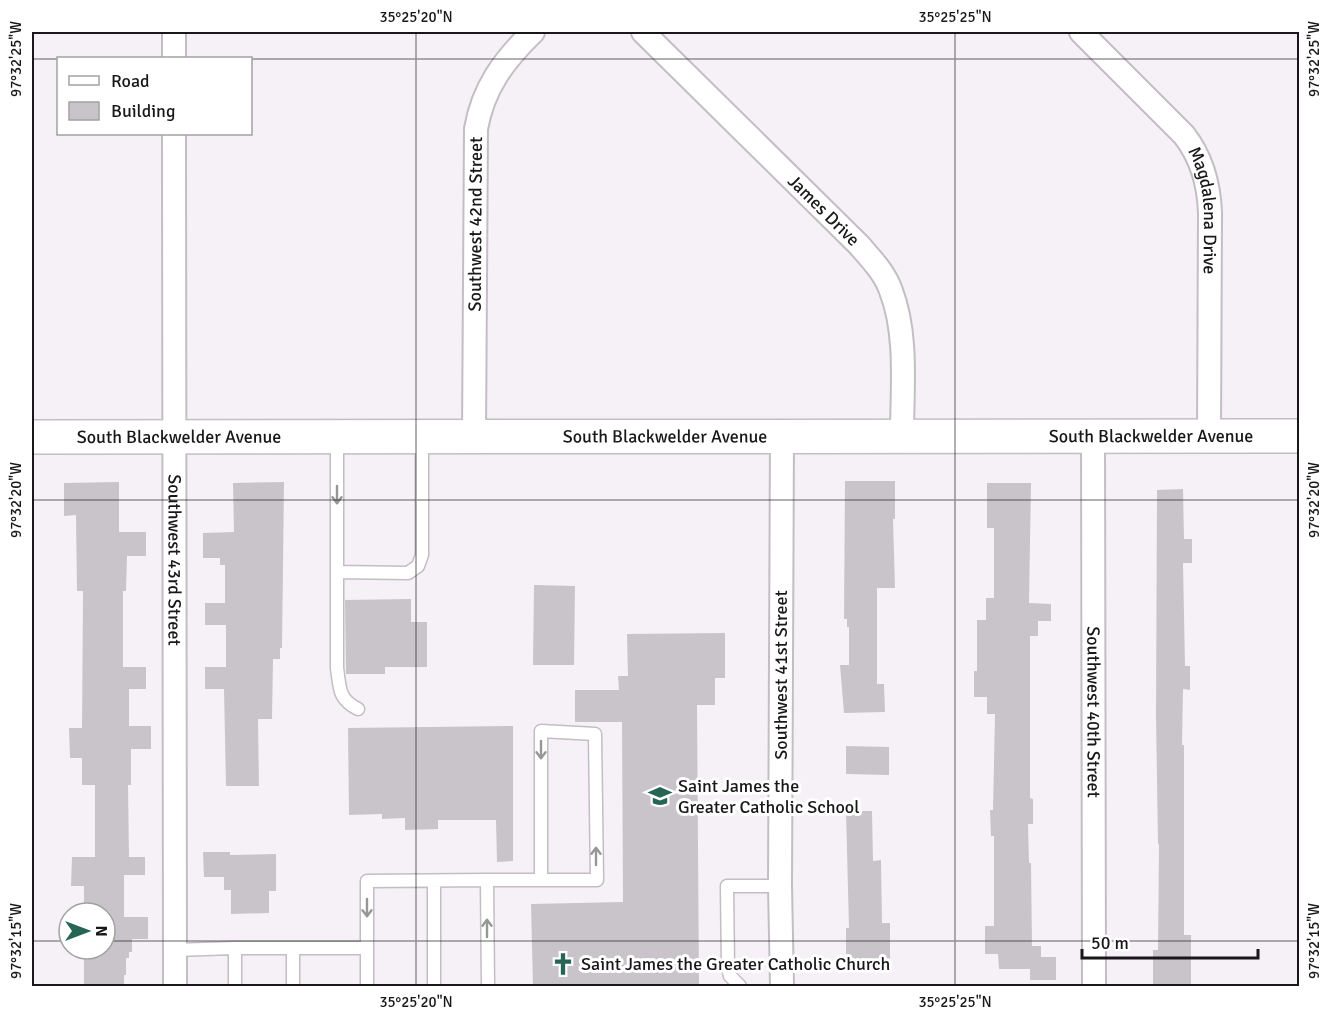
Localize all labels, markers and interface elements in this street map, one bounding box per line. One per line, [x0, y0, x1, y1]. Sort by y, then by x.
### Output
text: 35°25'20"N [379, 8, 453, 26]
text: 35°25'25"N [918, 8, 992, 26]
text: 97°32'25"W [7, 21, 25, 97]
text: 97°32'25"W [1305, 21, 1323, 97]
legend [57, 57, 252, 135]
text: Road [111, 70, 150, 92]
text: Building [111, 100, 175, 122]
street label: Southwest 42nd Street [464, 137, 487, 311]
street label: Magdalena Drive [1183, 143, 1221, 274]
street label: James Drive [783, 170, 864, 251]
street label: South Blackwelder Avenue [563, 425, 767, 448]
street label: South Blackwelder Avenue [1049, 425, 1253, 447]
street label: South Blackwelder Avenue [77, 426, 281, 448]
text: 97°32'20"W [7, 462, 25, 538]
text: 97°32'20"W [1305, 462, 1323, 538]
street label: Southwest 43rd Street [163, 474, 186, 646]
one-way arrow [331, 484, 343, 504]
street label: Southwest 41st Street [770, 590, 792, 760]
street label: Southwest 40th Street [1082, 626, 1105, 798]
one-way arrow [535, 740, 547, 760]
place label: Saint James the Greater Catholic School [678, 775, 859, 818]
school or university icon: Saint James the Greater Catholic School [647, 783, 673, 809]
one-way arrow [590, 846, 602, 866]
one-way arrow [361, 897, 373, 917]
north arrow [57, 901, 117, 961]
text: 97°32'15"W [7, 903, 25, 979]
text: 97°32'15"W [1305, 903, 1323, 979]
one-way arrow [481, 919, 493, 939]
scale bar [1082, 922, 1258, 960]
text: N [91, 925, 111, 937]
text: 50 m [1091, 932, 1129, 954]
church icon: Saint James the Greater Catholic Church [550, 951, 576, 977]
place label: Saint James the Greater Catholic Church [581, 953, 890, 975]
text: 35°25'20"N [379, 993, 453, 1011]
text: 35°25'25"N [918, 993, 992, 1011]

